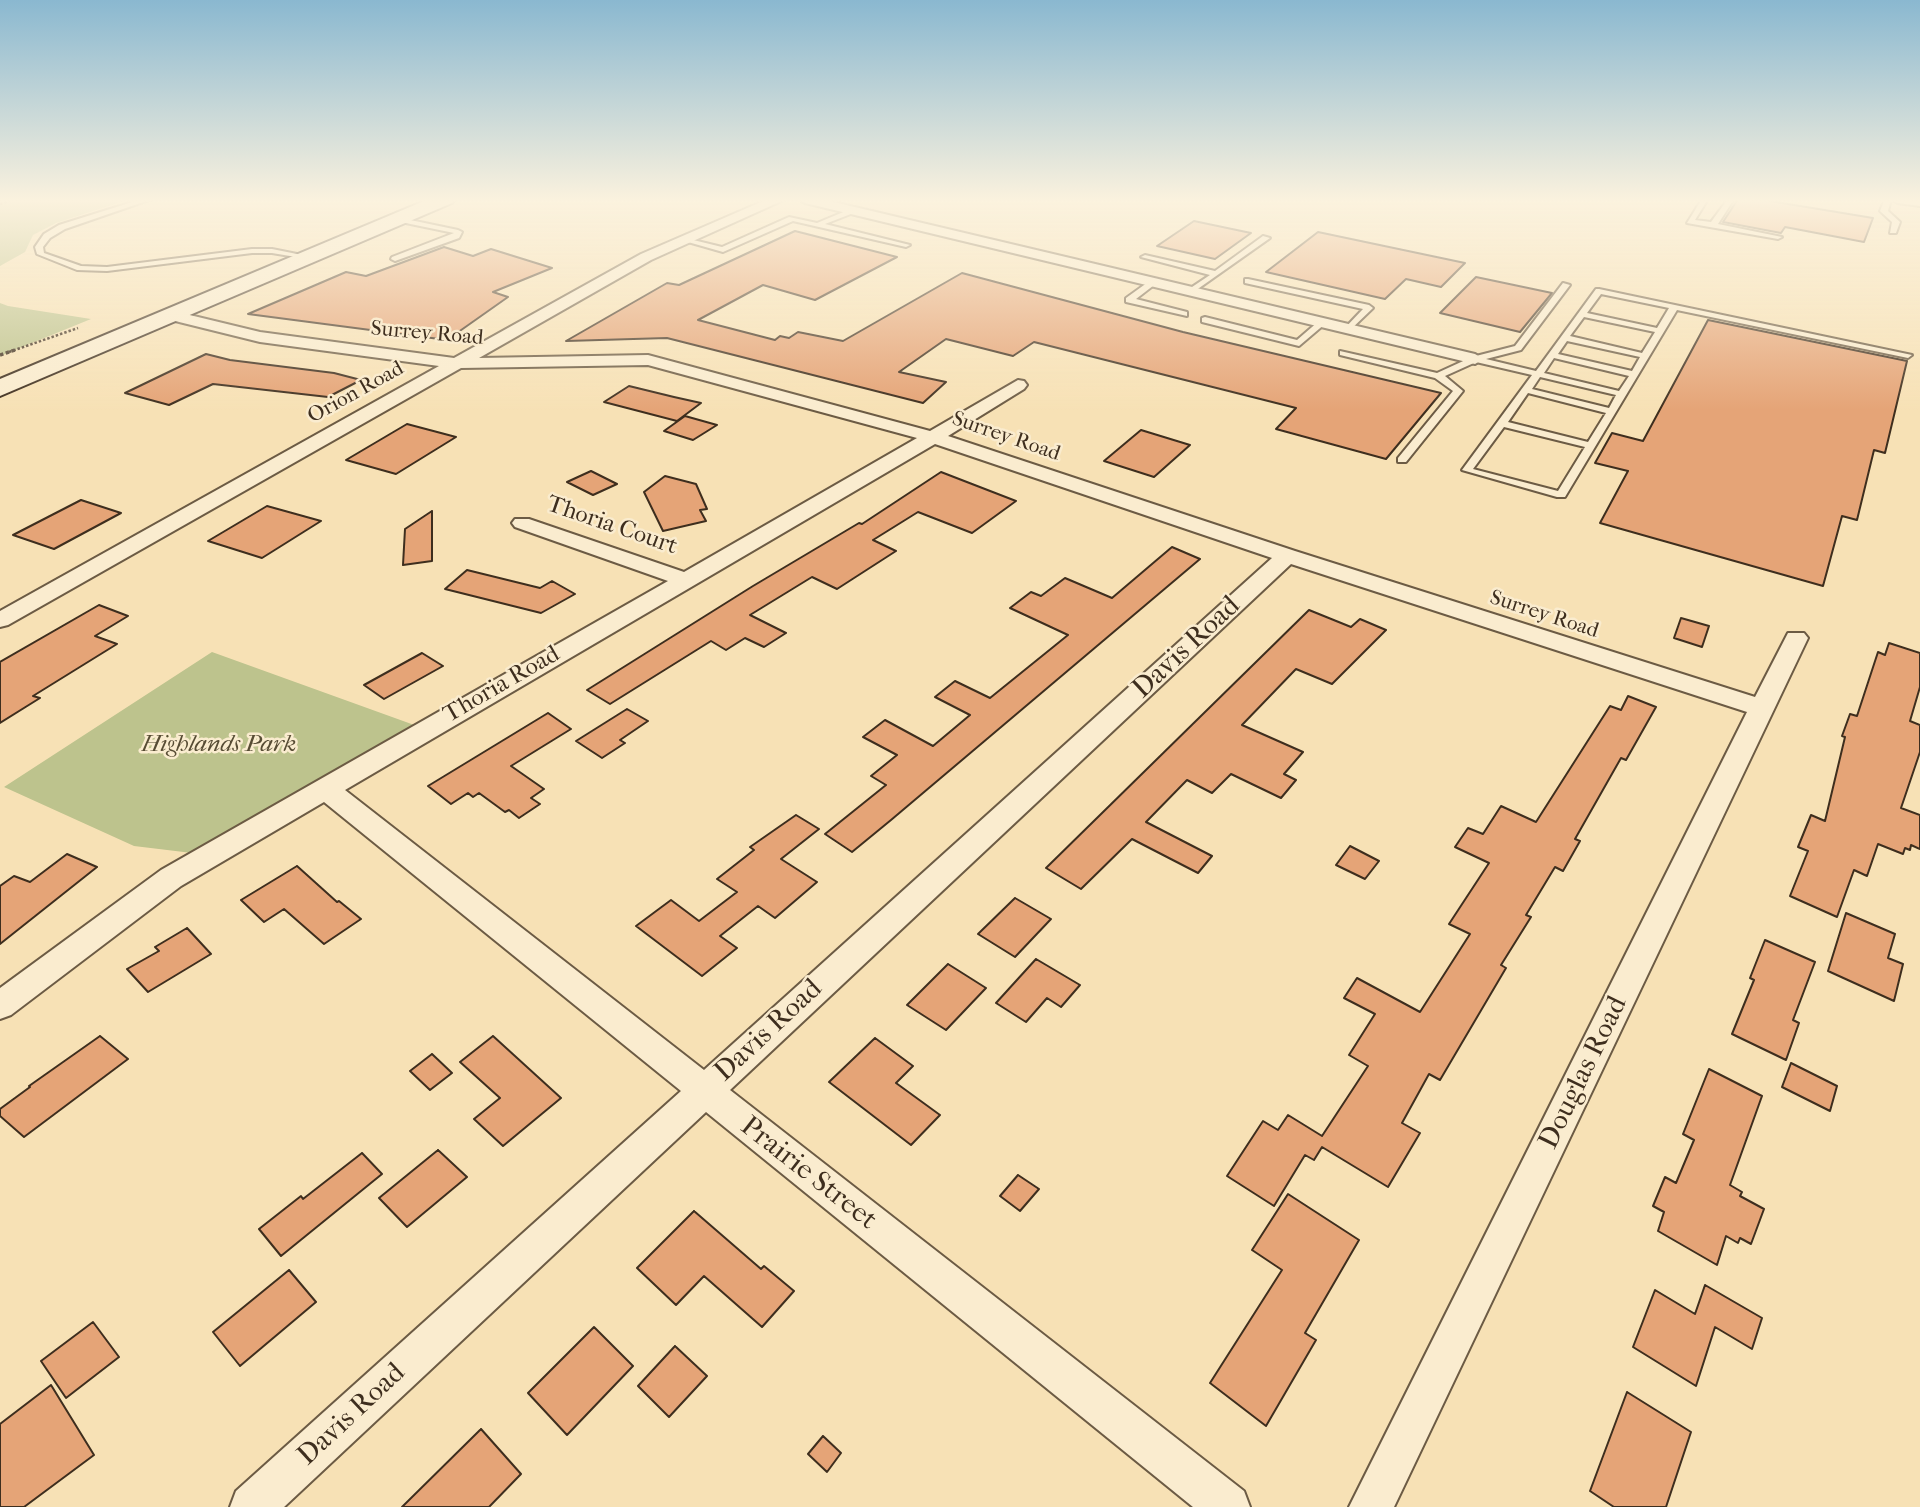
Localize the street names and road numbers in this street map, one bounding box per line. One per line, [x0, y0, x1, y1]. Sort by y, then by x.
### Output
street label: Surrey Road [370, 317, 484, 351]
street label: Orion Road [304, 356, 408, 430]
street label: Surrey Road [949, 407, 1063, 467]
street label: Thoria Court [543, 490, 681, 562]
street label: Surrey Road [1486, 586, 1602, 644]
street label: Davis Road [1126, 590, 1248, 706]
street label: Thoria Road [439, 640, 565, 730]
street label: Davis Road [708, 973, 830, 1089]
street label: Douglas Road [1533, 991, 1635, 1155]
street label: Prairie Street [733, 1110, 883, 1238]
street label: Davis Road [291, 1357, 413, 1473]

